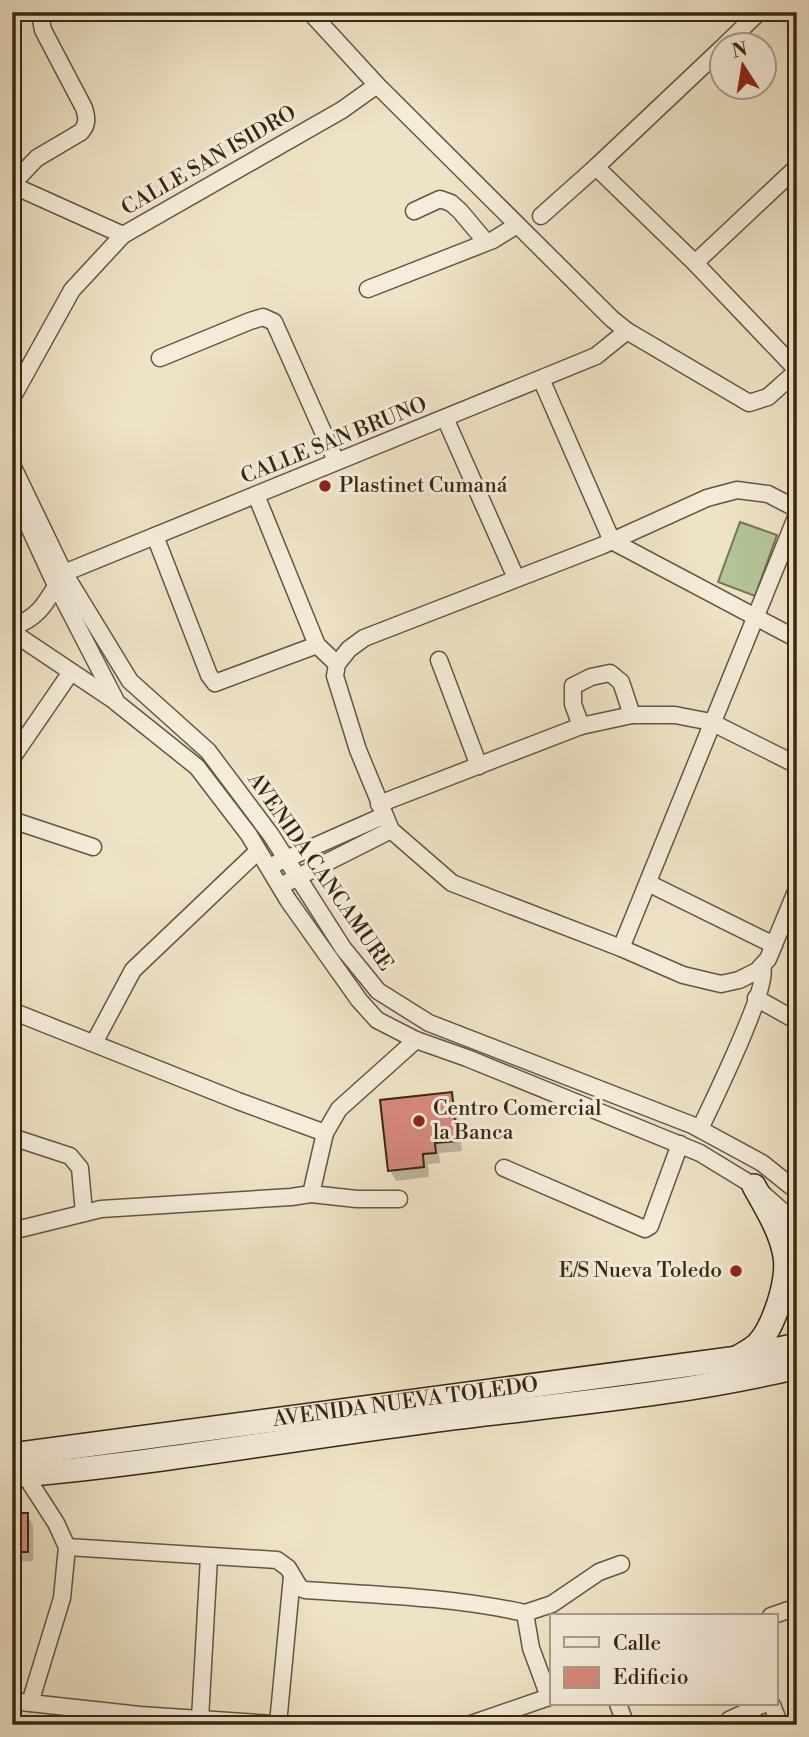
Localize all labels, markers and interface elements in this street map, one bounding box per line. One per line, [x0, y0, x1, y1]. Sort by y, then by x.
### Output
north arrow [708, 32, 778, 102]
text: N [730, 37, 750, 64]
street label: CALLE SAN ISIDRO [117, 100, 301, 222]
street label: CALLE SAN BRUNO [237, 392, 431, 490]
place label: Plastinet Cumaná [339, 473, 508, 499]
marker: Plastinet Cumaná [317, 478, 333, 494]
street label: AVENIDA CANCAMURE [241, 767, 398, 976]
place label: Centro Comercial la Banca [433, 1096, 601, 1146]
marker: Centro Comercial la Banca [411, 1113, 427, 1129]
place label: E/S Nueva Toledo [559, 1258, 722, 1284]
marker: E/S Nueva Toledo [728, 1263, 744, 1279]
street label: AVENIDA NUEVA TOLEDO [270, 1372, 540, 1433]
legend [550, 1614, 778, 1706]
text: Calle [613, 1631, 661, 1657]
text: Edificio [613, 1665, 689, 1691]

